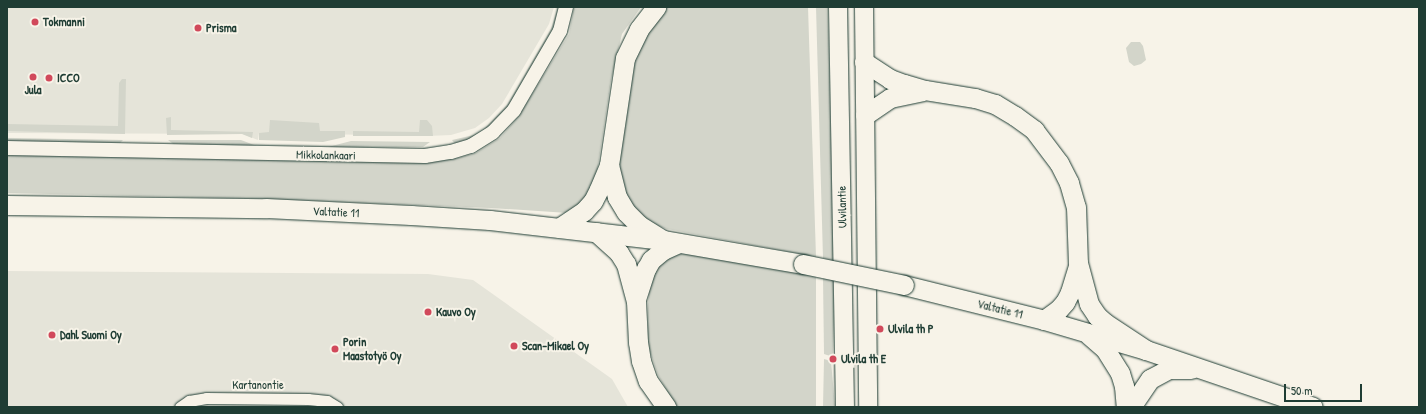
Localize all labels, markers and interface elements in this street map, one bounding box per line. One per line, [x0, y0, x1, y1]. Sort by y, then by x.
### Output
place label: Tokmanni [43, 15, 85, 29]
marker: Tokmanni [30, 17, 40, 27]
place label: Prisma [206, 21, 237, 35]
marker: Prisma [193, 23, 203, 33]
place label: ICCO [57, 71, 80, 85]
marker: Jula [28, 72, 38, 82]
marker: ICCO [44, 73, 54, 83]
place label: Jula [24, 83, 42, 97]
street label: Mikkolankaari [296, 147, 356, 163]
street label: Ulvilantie [834, 186, 850, 228]
street label: Valtatie 11 [312, 204, 360, 220]
street label: Valtatie 11 [976, 296, 1024, 322]
place label: Kauvo Oy [436, 305, 476, 319]
marker: Kauvo Oy [423, 307, 433, 317]
place label: Ulvila th P [888, 322, 934, 336]
marker: Ulvila th P [875, 324, 885, 334]
place label: Dahl Suomi Oy [60, 328, 122, 342]
marker: Dahl Suomi Oy [47, 330, 57, 340]
place label: Porin Maastotyö Oy [343, 335, 402, 363]
place label: Scan-Mikael Oy [522, 339, 589, 353]
marker: Scan-Mikael Oy [509, 341, 519, 351]
marker: Porin Maastotyö Oy [330, 344, 340, 354]
place label: Ulvila th E [841, 352, 886, 366]
marker: Ulvila th E [828, 354, 838, 364]
scale bar [1286, 376, 1364, 402]
street label: Kartanontie [232, 378, 284, 392]
text: 50 m [1291, 382, 1312, 399]

